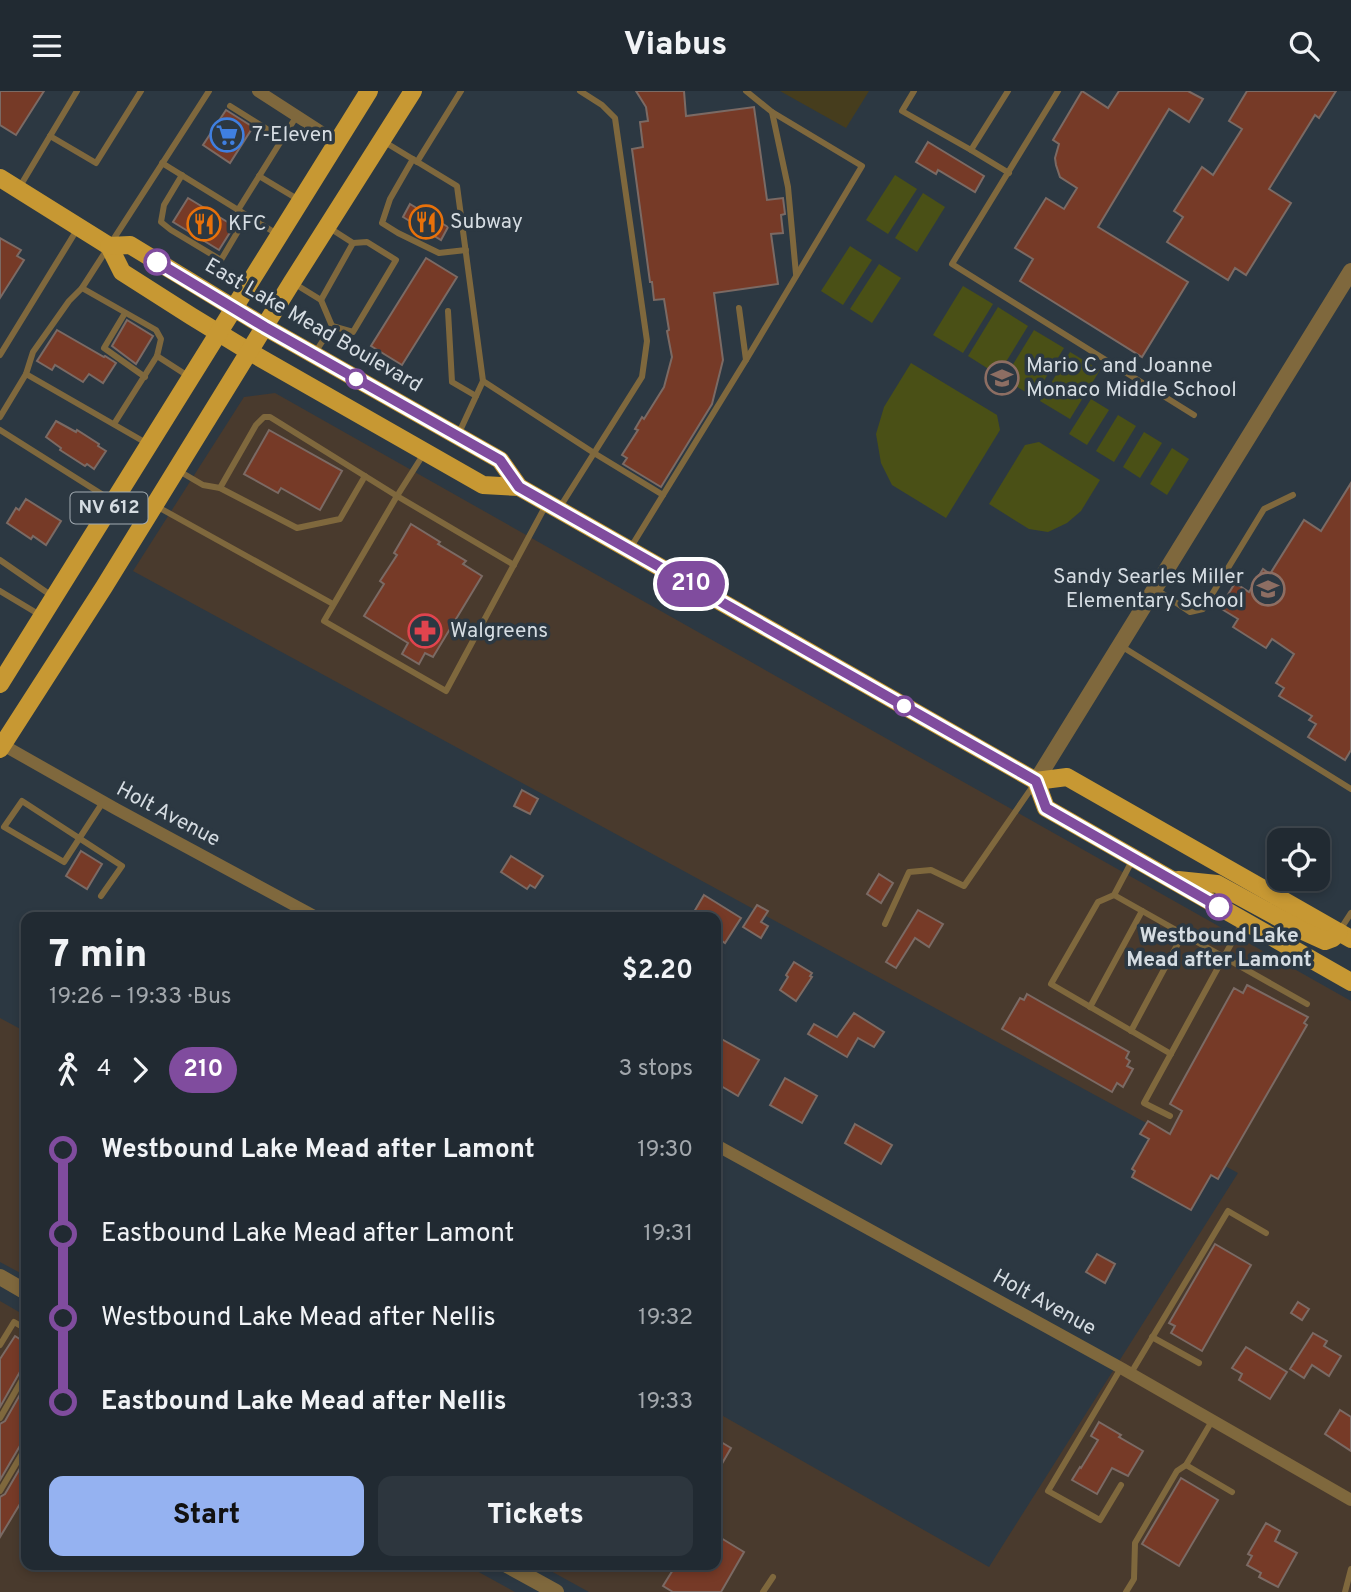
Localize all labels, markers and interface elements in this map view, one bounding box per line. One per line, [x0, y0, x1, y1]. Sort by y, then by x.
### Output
text: Viabus [624, 26, 727, 66]
icon: menu [28, 27, 66, 65]
icon: search [1285, 27, 1323, 65]
supermarket icon: 7-Eleven [208, 116, 246, 154]
place label: 7-Eleven [252, 122, 333, 149]
restaurant icon: Subway [407, 203, 445, 241]
restaurant icon: KFC [185, 205, 223, 243]
place label: Subway [450, 209, 523, 236]
place label: KFC [228, 211, 267, 238]
unlabelled marker [144, 249, 170, 275]
street label: East Lake Mead Boulevard [199, 253, 427, 399]
place label: Mario C and Joanne Monaco Middle School [1026, 353, 1237, 404]
school or university icon: Mario C and Joanne Monaco Middle School [983, 359, 1021, 397]
unlabelled marker [346, 369, 366, 389]
road number: NV 612 [70, 493, 148, 523]
line badge: 210 [651, 561, 731, 607]
place label: Sandy Searles Miller Elementary School [1053, 564, 1244, 615]
text: 210 [671, 569, 711, 599]
school or university icon: Sandy Searles Miller Elementary School [1249, 570, 1287, 608]
pharmacy icon: Walgreens [406, 612, 444, 650]
place label: Walgreens [450, 618, 548, 645]
unlabelled marker [894, 696, 914, 716]
street label: Holt Avenue [111, 776, 225, 854]
map controls [1267, 828, 1330, 891]
button: locate [1267, 828, 1330, 891]
marker: Westbound Lake Mead after Lamont [1206, 894, 1232, 920]
place label: Westbound Lake Mead after Lamont [1126, 923, 1312, 974]
text: 7 min [49, 932, 147, 981]
text: $2.20 [622, 955, 693, 988]
text: 19:26 – 19:33 · Bus [49, 983, 232, 1012]
icon: walk [49, 1051, 87, 1089]
icon: forward [121, 1051, 159, 1089]
text: 4 [97, 1055, 111, 1084]
text: 210 [183, 1055, 223, 1085]
text: 3 stops [618, 1055, 693, 1084]
text: Westbound Lake Mead after Lamont [101, 1134, 535, 1167]
text: 19:30 [637, 1136, 693, 1165]
text: Eastbound Lake Mead after Lamont [101, 1218, 514, 1251]
text: 19:31 [643, 1220, 693, 1249]
street label: Holt Avenue [988, 1264, 1100, 1342]
text: Westbound Lake Mead after Nellis [101, 1302, 496, 1335]
text: 19:32 [638, 1304, 693, 1333]
text: Eastbound Lake Mead after Nellis [101, 1386, 507, 1419]
text: 19:33 [638, 1388, 693, 1417]
button: Start [49, 1476, 364, 1556]
button: Tickets [378, 1476, 693, 1556]

